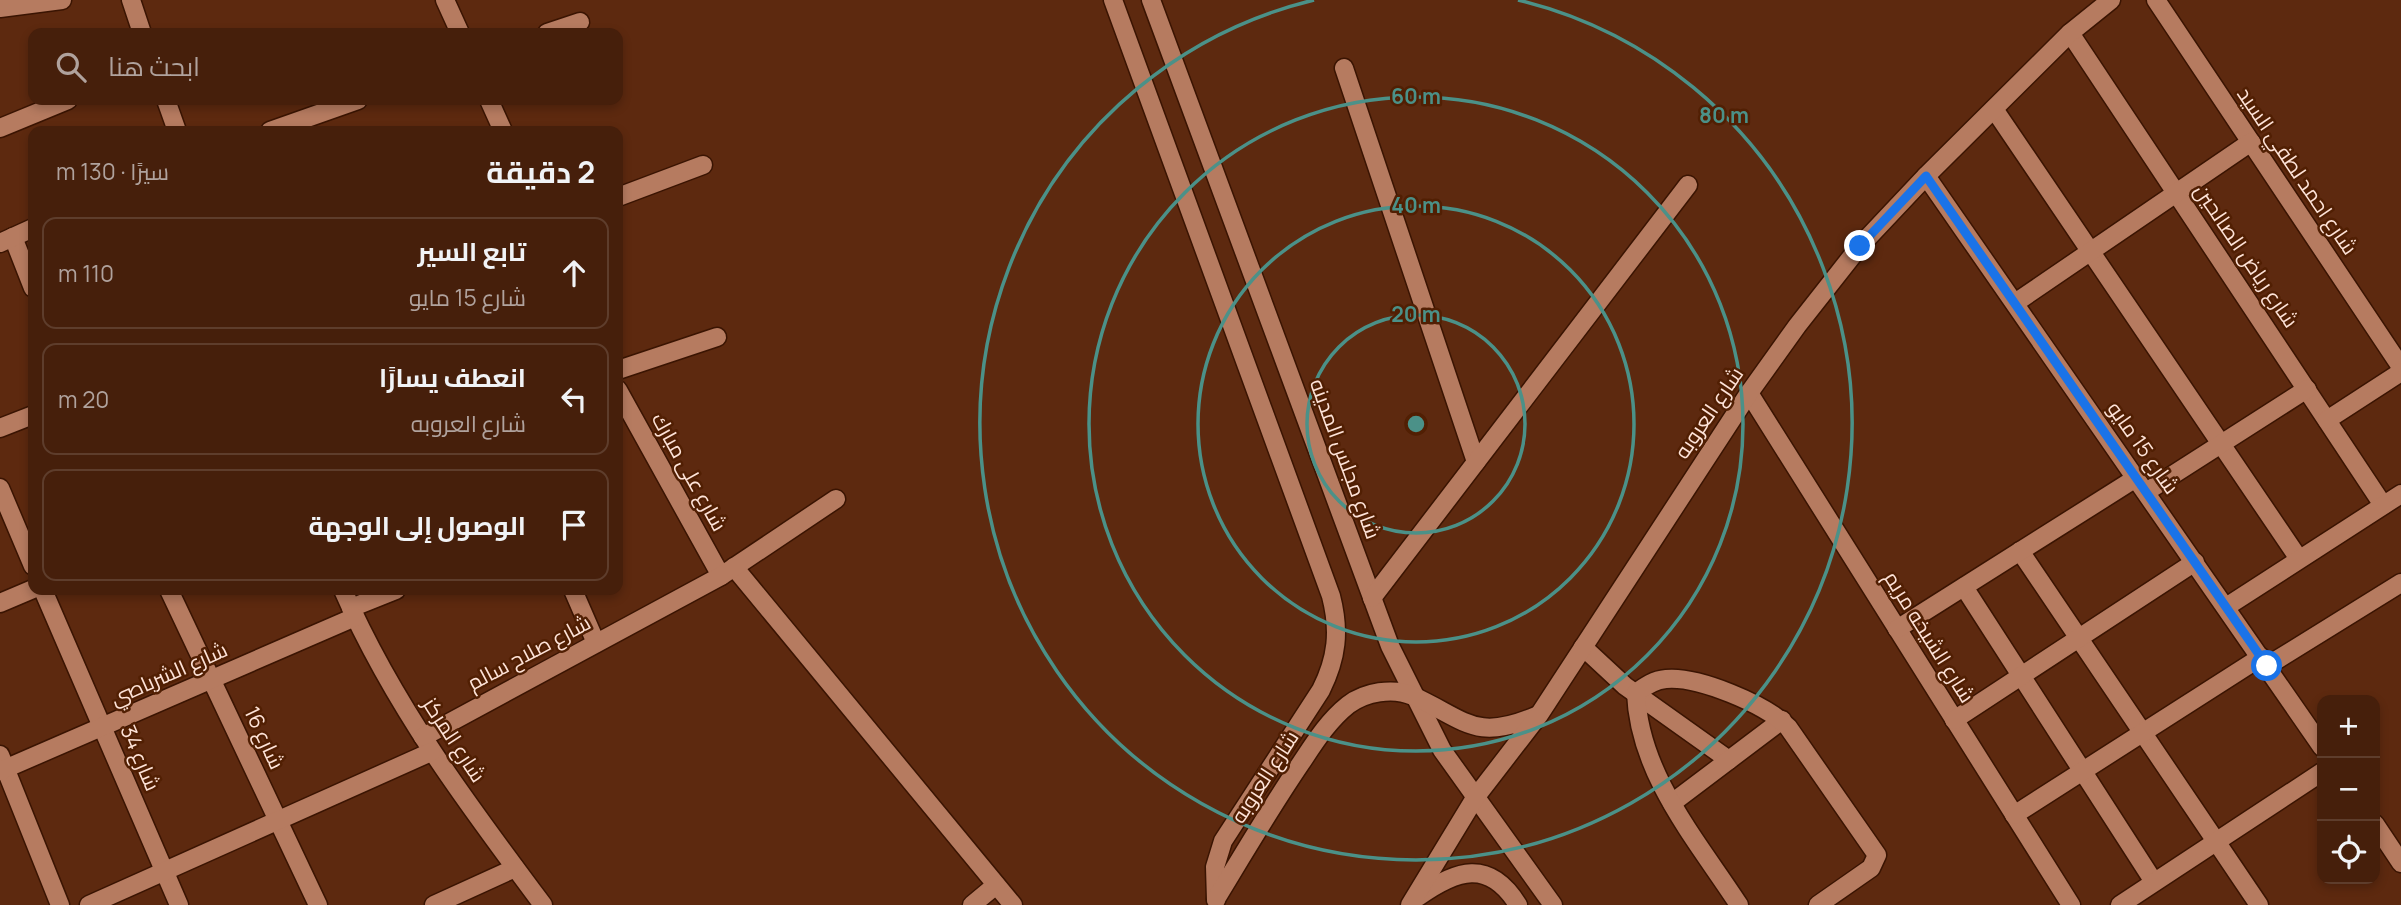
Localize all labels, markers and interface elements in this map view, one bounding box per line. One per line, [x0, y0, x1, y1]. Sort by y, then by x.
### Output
search box [28, 28, 623, 105]
icon: search [52, 48, 90, 86]
text: ابحث هنا [108, 48, 200, 84]
street label: شارع احمد لطفي السيد [2229, 81, 2364, 261]
text: 60 m [1391, 82, 1441, 110]
text: 80 m [1699, 101, 1749, 129]
text: 2 دقيقة [486, 151, 595, 192]
text: سيرًا · 130 m [56, 155, 169, 187]
street label: شارع رياض الصالحين [2187, 178, 2305, 333]
text: 40 m [1391, 191, 1441, 219]
route end [1844, 230, 1875, 261]
text: تابع السير [417, 233, 526, 269]
icon: ahead [555, 254, 593, 292]
text: 110 m [58, 257, 114, 289]
text: شارع 15 مايو [409, 281, 526, 313]
text: 20 m [1391, 300, 1441, 328]
text: انعطف يسارًا [379, 359, 526, 395]
street label: شارع العروبه [1667, 361, 1750, 464]
street label: شارع مجلس المدينه [1303, 375, 1388, 543]
icon: left [555, 380, 593, 418]
text: 20 m [58, 383, 109, 415]
street label: شارع 15 مايو [2101, 396, 2186, 500]
text: شارع العروبه [411, 407, 526, 439]
street label: شارع على مبارك [645, 407, 734, 536]
centre of rings [1404, 412, 1428, 436]
icon: arrive [555, 506, 593, 544]
text: الوصول إلى الوجهة [308, 507, 526, 543]
street label: شارع الشيخه مريم [1877, 565, 1982, 708]
street label: شارع صلاح سالم [462, 608, 596, 697]
street label: شارع الشرباصي [106, 635, 232, 713]
route start [2251, 650, 2282, 681]
street label: شارع المركز [416, 691, 493, 788]
map controls [2317, 695, 2380, 884]
button: + [2317, 695, 2380, 758]
street label: شارع 16 [237, 702, 292, 774]
street label: شارع 34 [114, 720, 167, 795]
street label: شارع العروبه [1224, 725, 1305, 829]
button: − [2317, 758, 2380, 821]
button: locate [2317, 821, 2380, 884]

